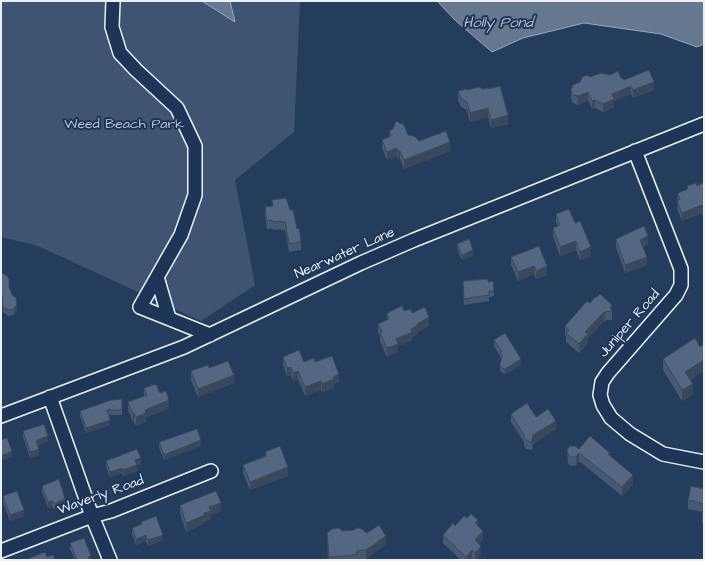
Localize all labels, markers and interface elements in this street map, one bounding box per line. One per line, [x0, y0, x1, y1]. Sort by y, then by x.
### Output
water label: Holly Pond [463, 15, 533, 33]
park label: Weed Beach Park [64, 117, 184, 133]
street label: Nearwater Lane [292, 224, 398, 284]
street label: Juniper Road [596, 287, 664, 361]
street label: Waverly Road [56, 473, 146, 519]

